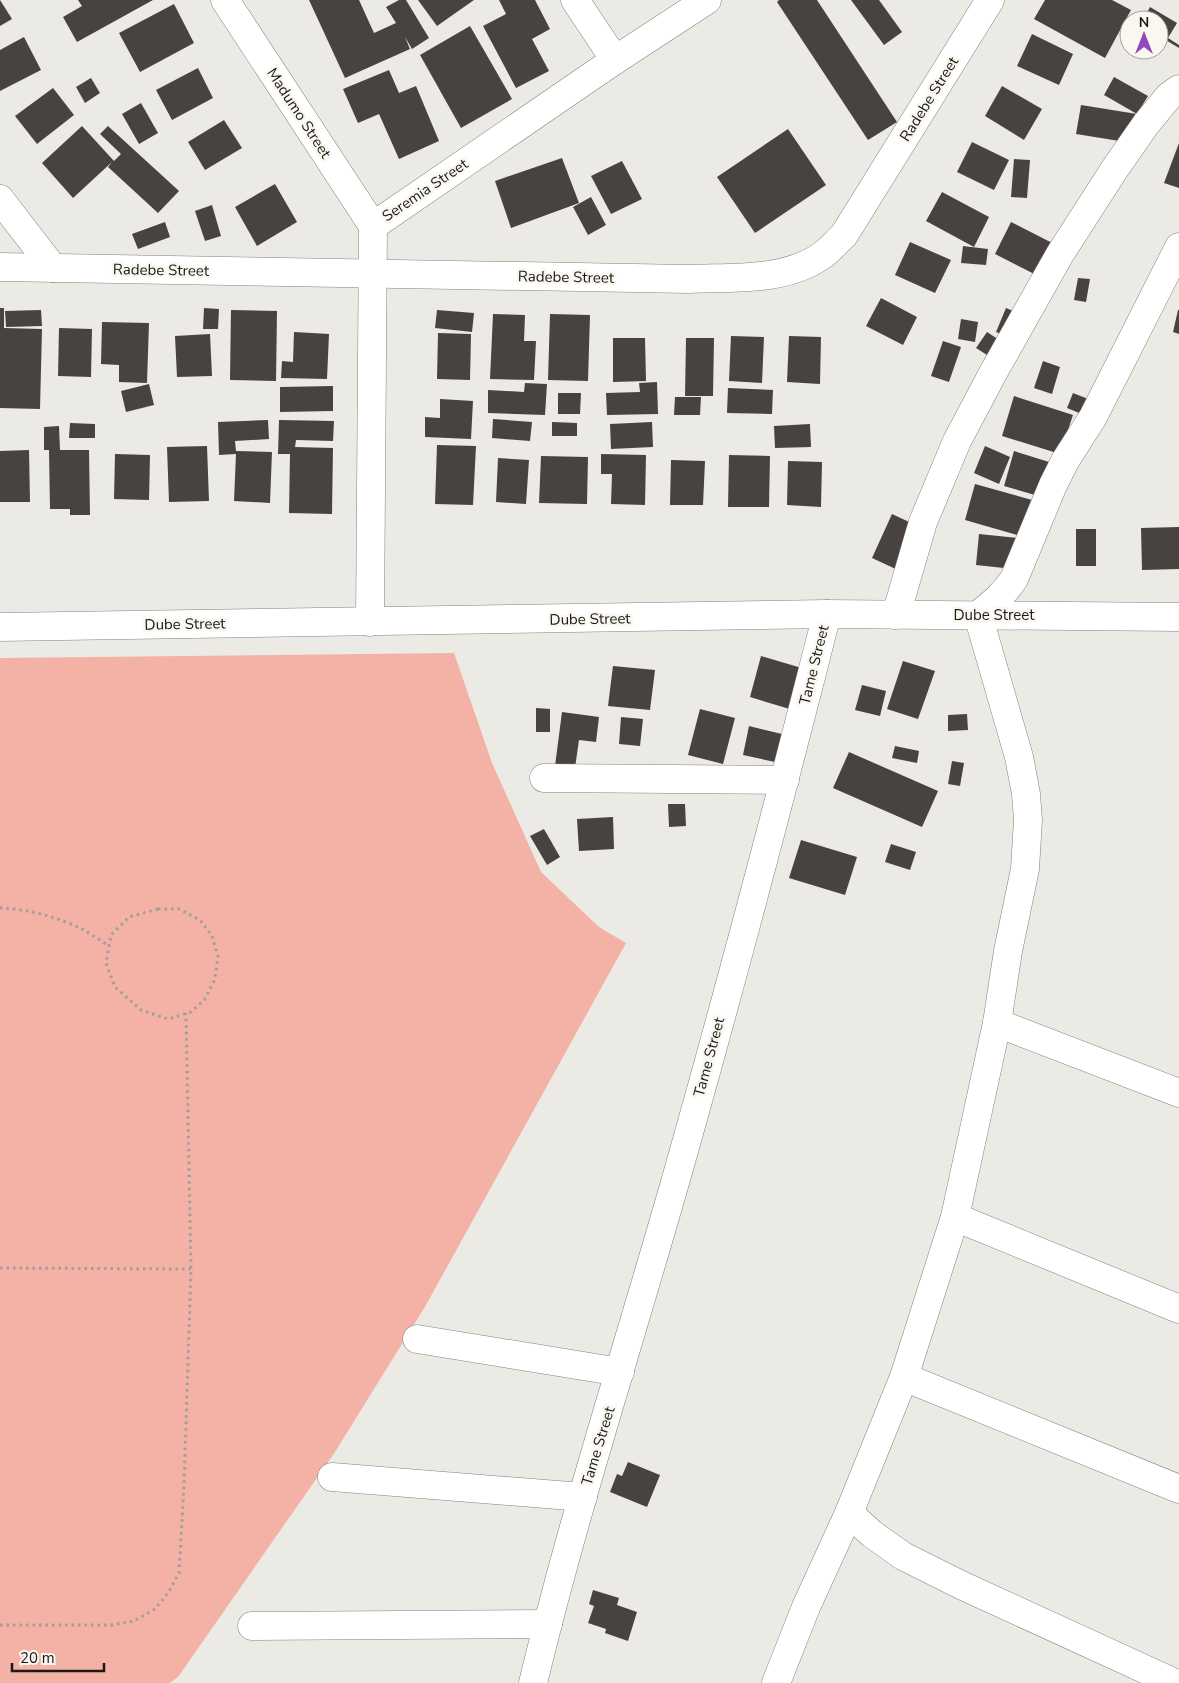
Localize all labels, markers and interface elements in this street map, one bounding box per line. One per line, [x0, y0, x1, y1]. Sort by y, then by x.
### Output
north arrow [1119, 10, 1169, 60]
text: N [1139, 13, 1149, 32]
street label: Radebe Street [895, 52, 963, 145]
street label: Madumo Street [262, 64, 336, 163]
street label: Seremia Street [378, 153, 472, 226]
street label: Radebe Street [113, 259, 210, 281]
street label: Radebe Street [518, 266, 615, 288]
street label: Dube Street [953, 605, 1035, 625]
street label: Dube Street [549, 608, 631, 630]
street label: Dube Street [144, 613, 226, 635]
street label: Tame Street [794, 622, 834, 707]
street label: Tame Street [689, 1014, 729, 1099]
street label: Tame Street [577, 1403, 620, 1488]
scale bar [12, 1640, 105, 1672]
text: 20 m [20, 1648, 55, 1668]

